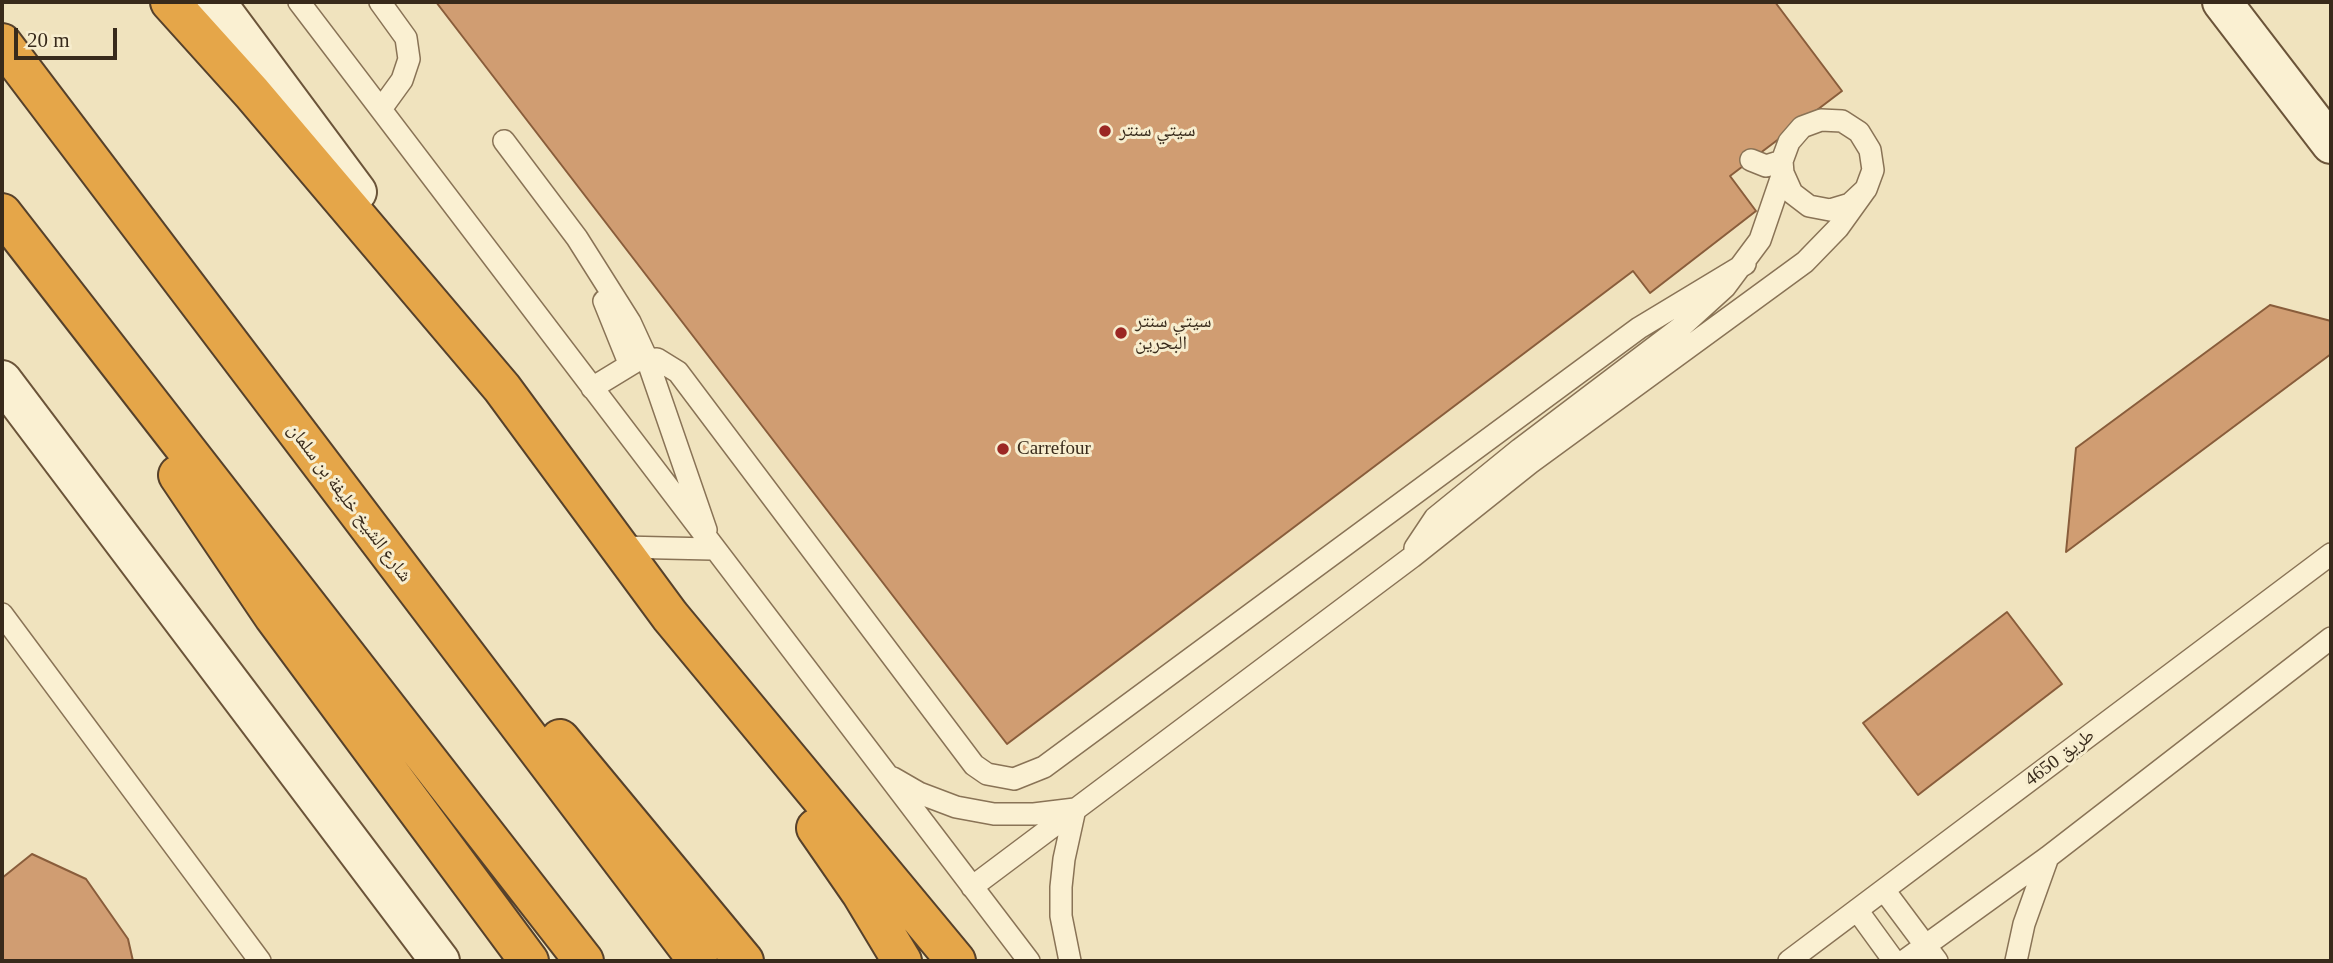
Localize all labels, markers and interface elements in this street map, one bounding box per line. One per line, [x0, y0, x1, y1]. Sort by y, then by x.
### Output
scale bar [18, 14, 121, 58]
text: 20 m [27, 28, 70, 52]
place label: سيتي سنتر [1119, 120, 1196, 142]
marker: سيتي سنتر [1097, 123, 1113, 139]
place label: سيتي سنتر البحرين [1135, 311, 1212, 355]
marker: سيتي سنتر البحرين [1113, 325, 1129, 341]
street label: شارع الشيخ خليفة بن سلمان [282, 419, 416, 587]
place label: Carrefour [1017, 438, 1091, 460]
marker: Carrefour [995, 441, 1011, 457]
street label: طريق 4650 [2021, 724, 2099, 792]

